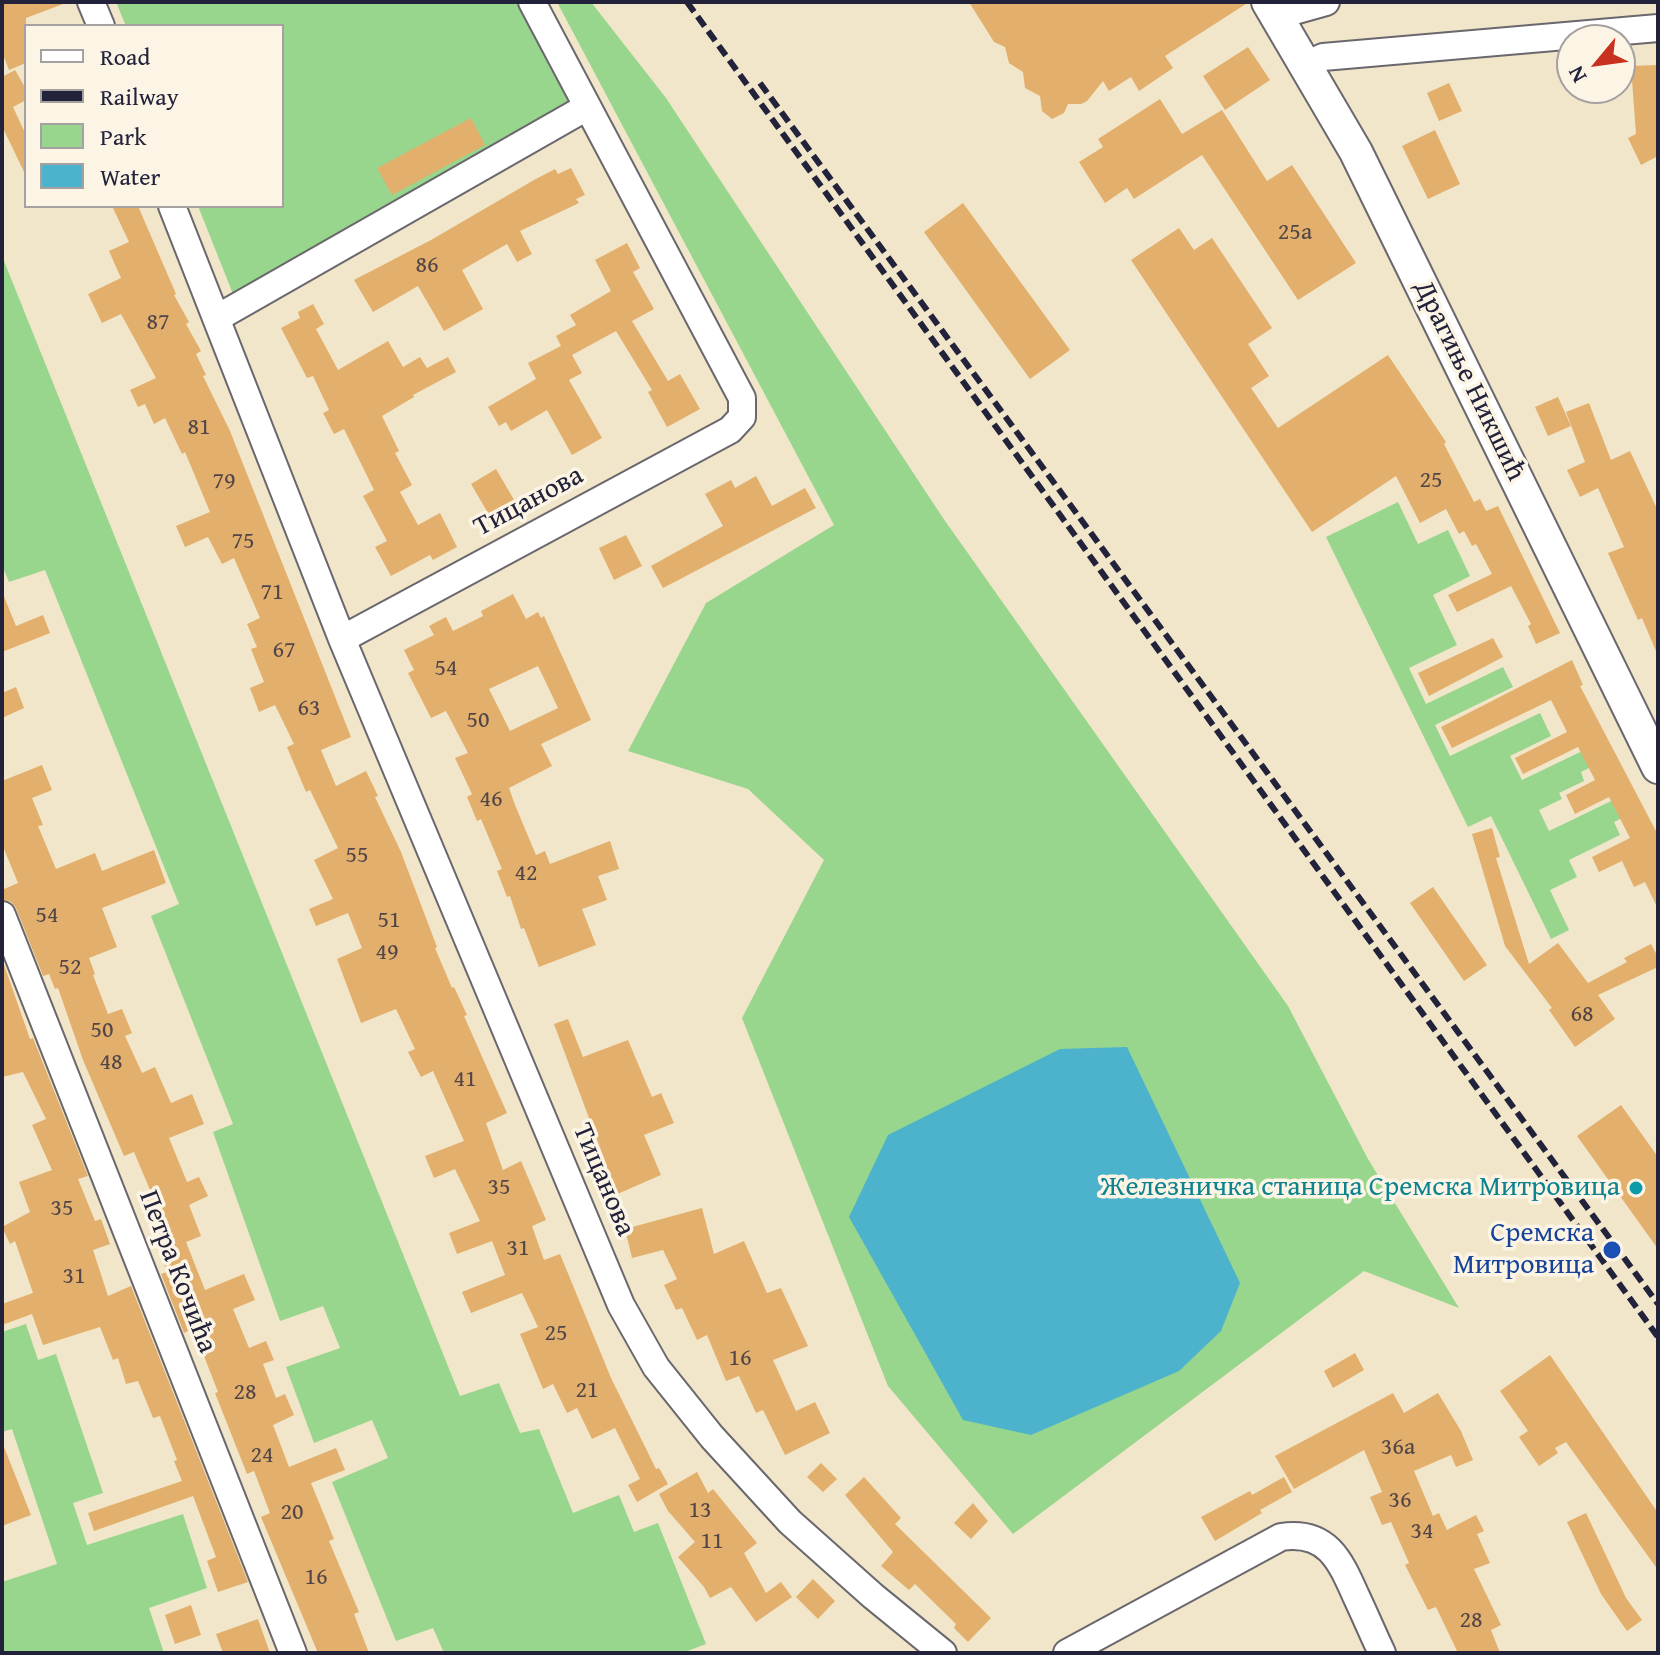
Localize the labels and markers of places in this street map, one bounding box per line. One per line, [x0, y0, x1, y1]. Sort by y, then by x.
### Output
place label: Железничка станица Сремска Митровица [1101, 1171, 1620, 1205]
marker: Железничка станица Сремска Митровица [1627, 1179, 1645, 1197]
place label: Сремска Митровица [1453, 1217, 1594, 1283]
marker: Сремска Митровица [1601, 1239, 1623, 1261]

